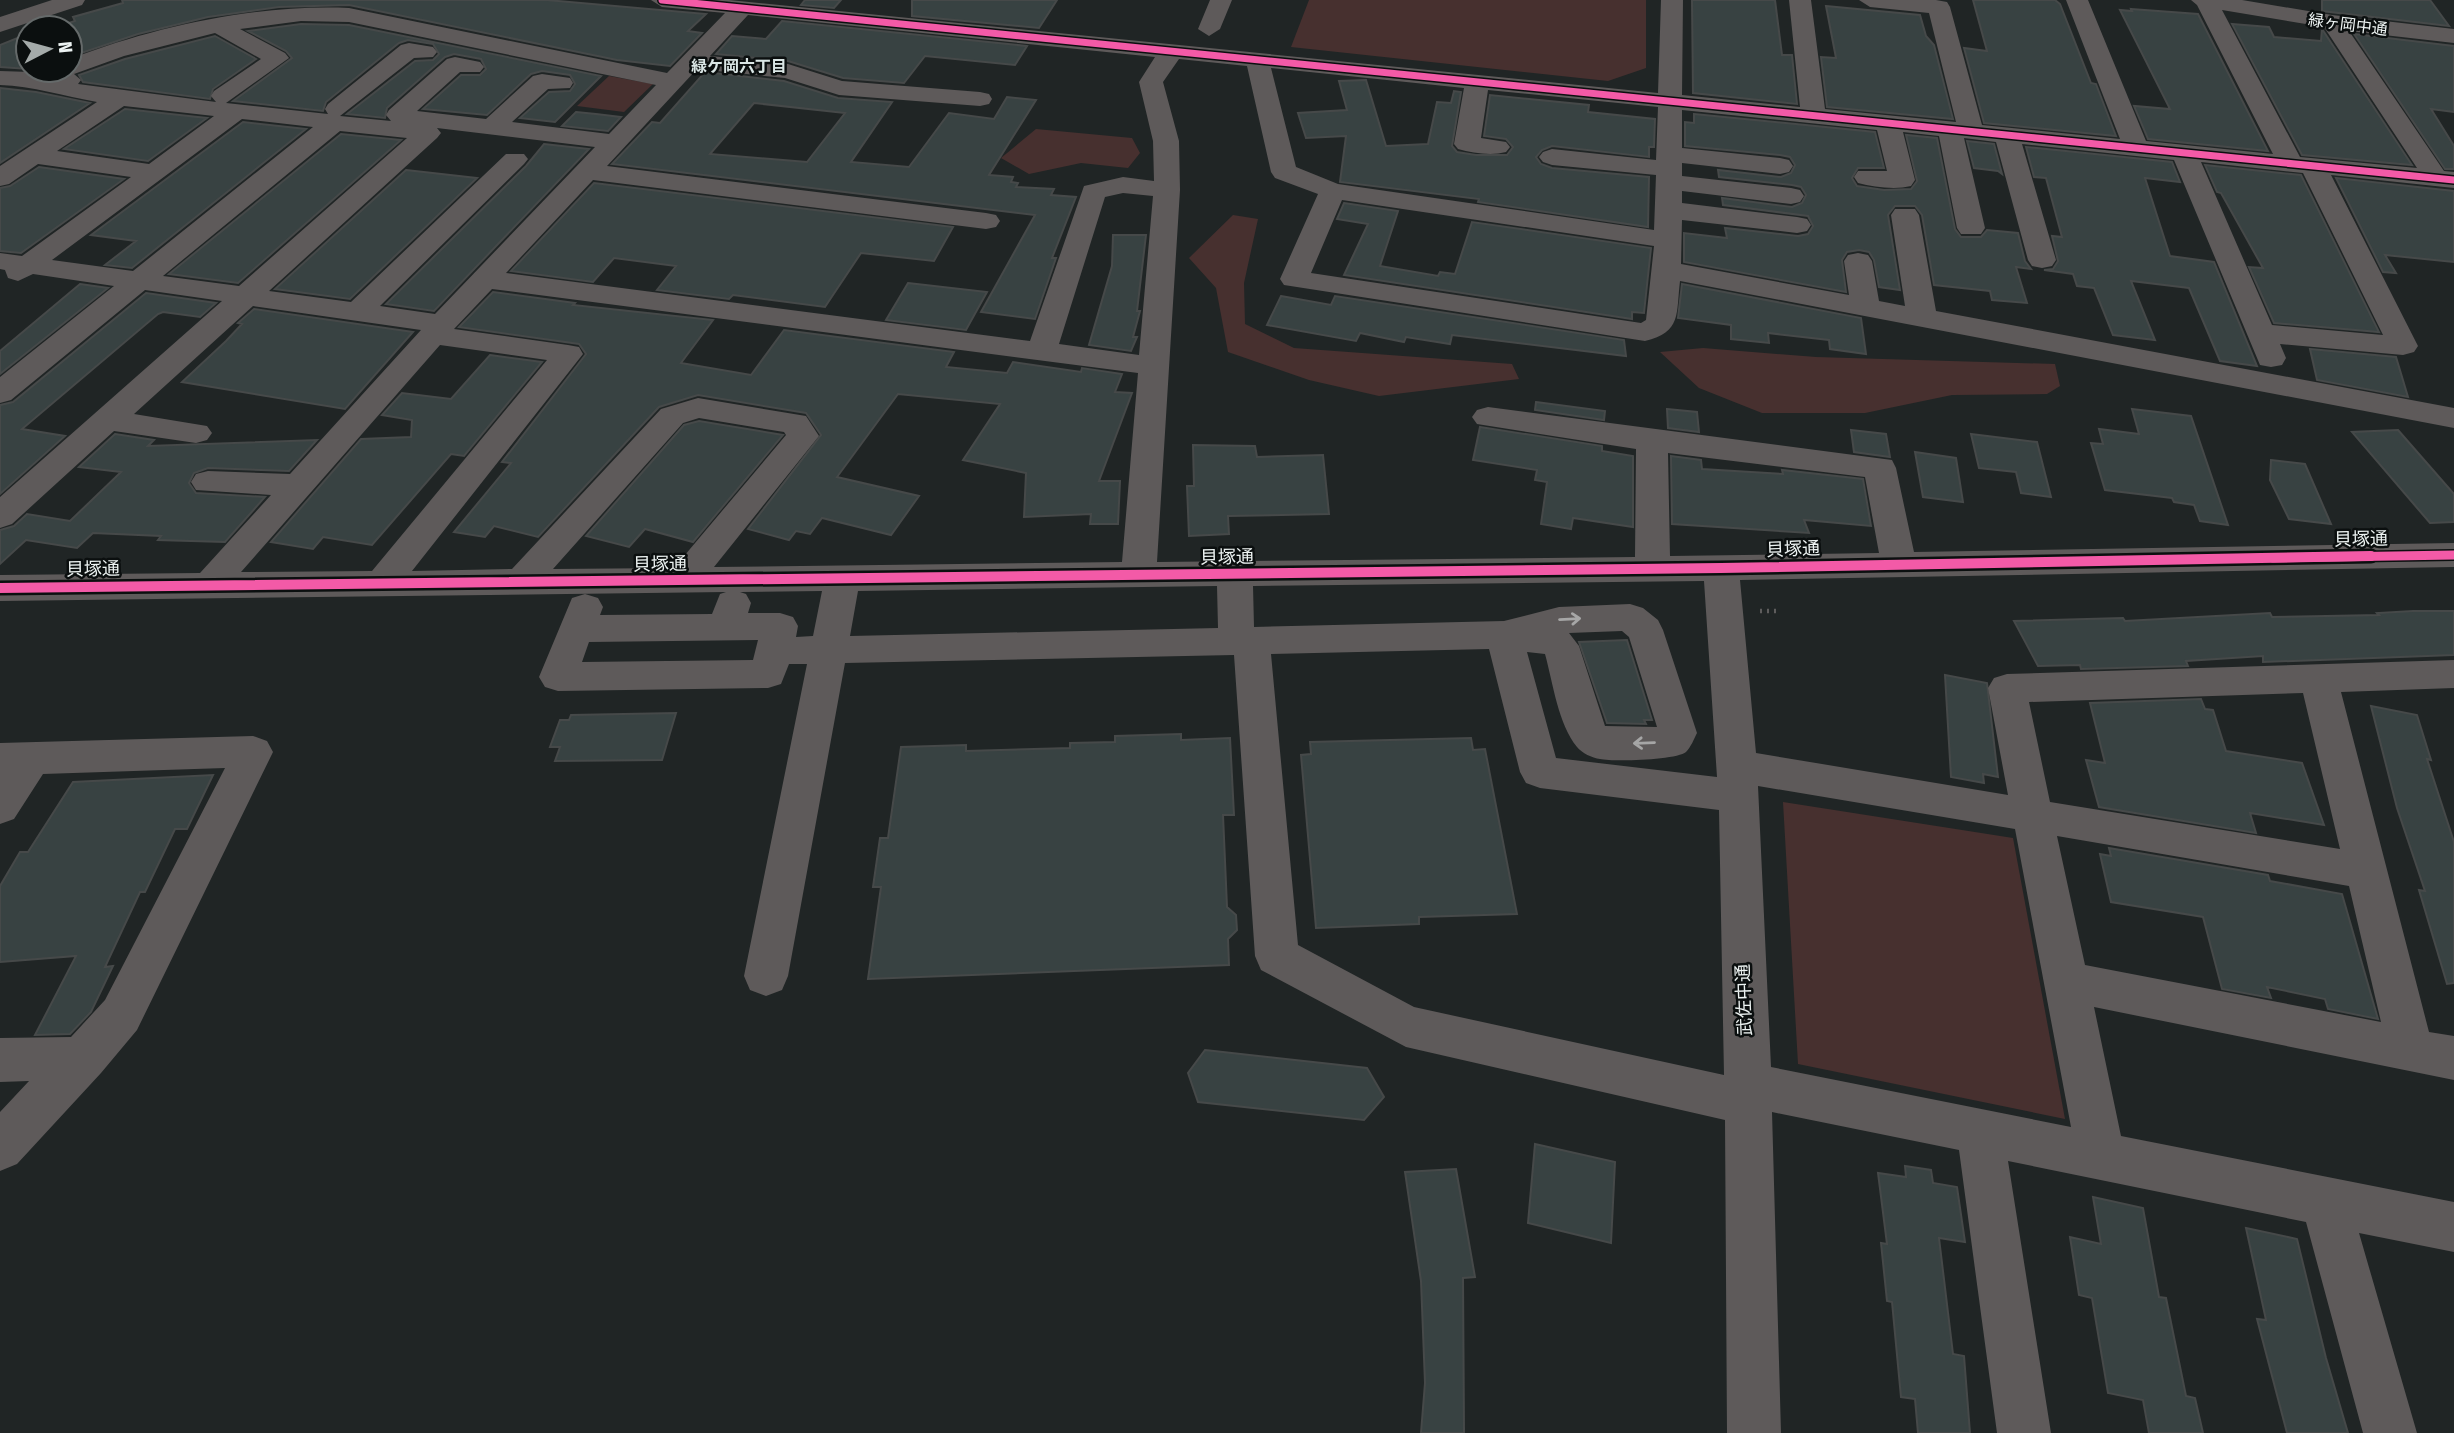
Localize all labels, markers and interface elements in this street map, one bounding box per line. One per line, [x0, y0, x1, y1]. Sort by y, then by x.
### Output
street label: 緑ヶ岡中通 [2307, 10, 2389, 39]
north arrow [14, 14, 84, 84]
text: N [53, 40, 77, 54]
district label: 緑ケ岡六丁目 [691, 57, 787, 76]
street label: 貝塚通 [2334, 528, 2388, 550]
street label: 貝塚通 [1766, 537, 1820, 561]
street label: 貝塚通 [1200, 546, 1254, 568]
street label: 貝塚通 [633, 553, 687, 575]
street label: 貝塚通 [66, 558, 120, 580]
one-way arrow [1558, 613, 1581, 626]
one-way arrow [1633, 736, 1656, 749]
street label: 武佐中通 [1732, 964, 1756, 1036]

